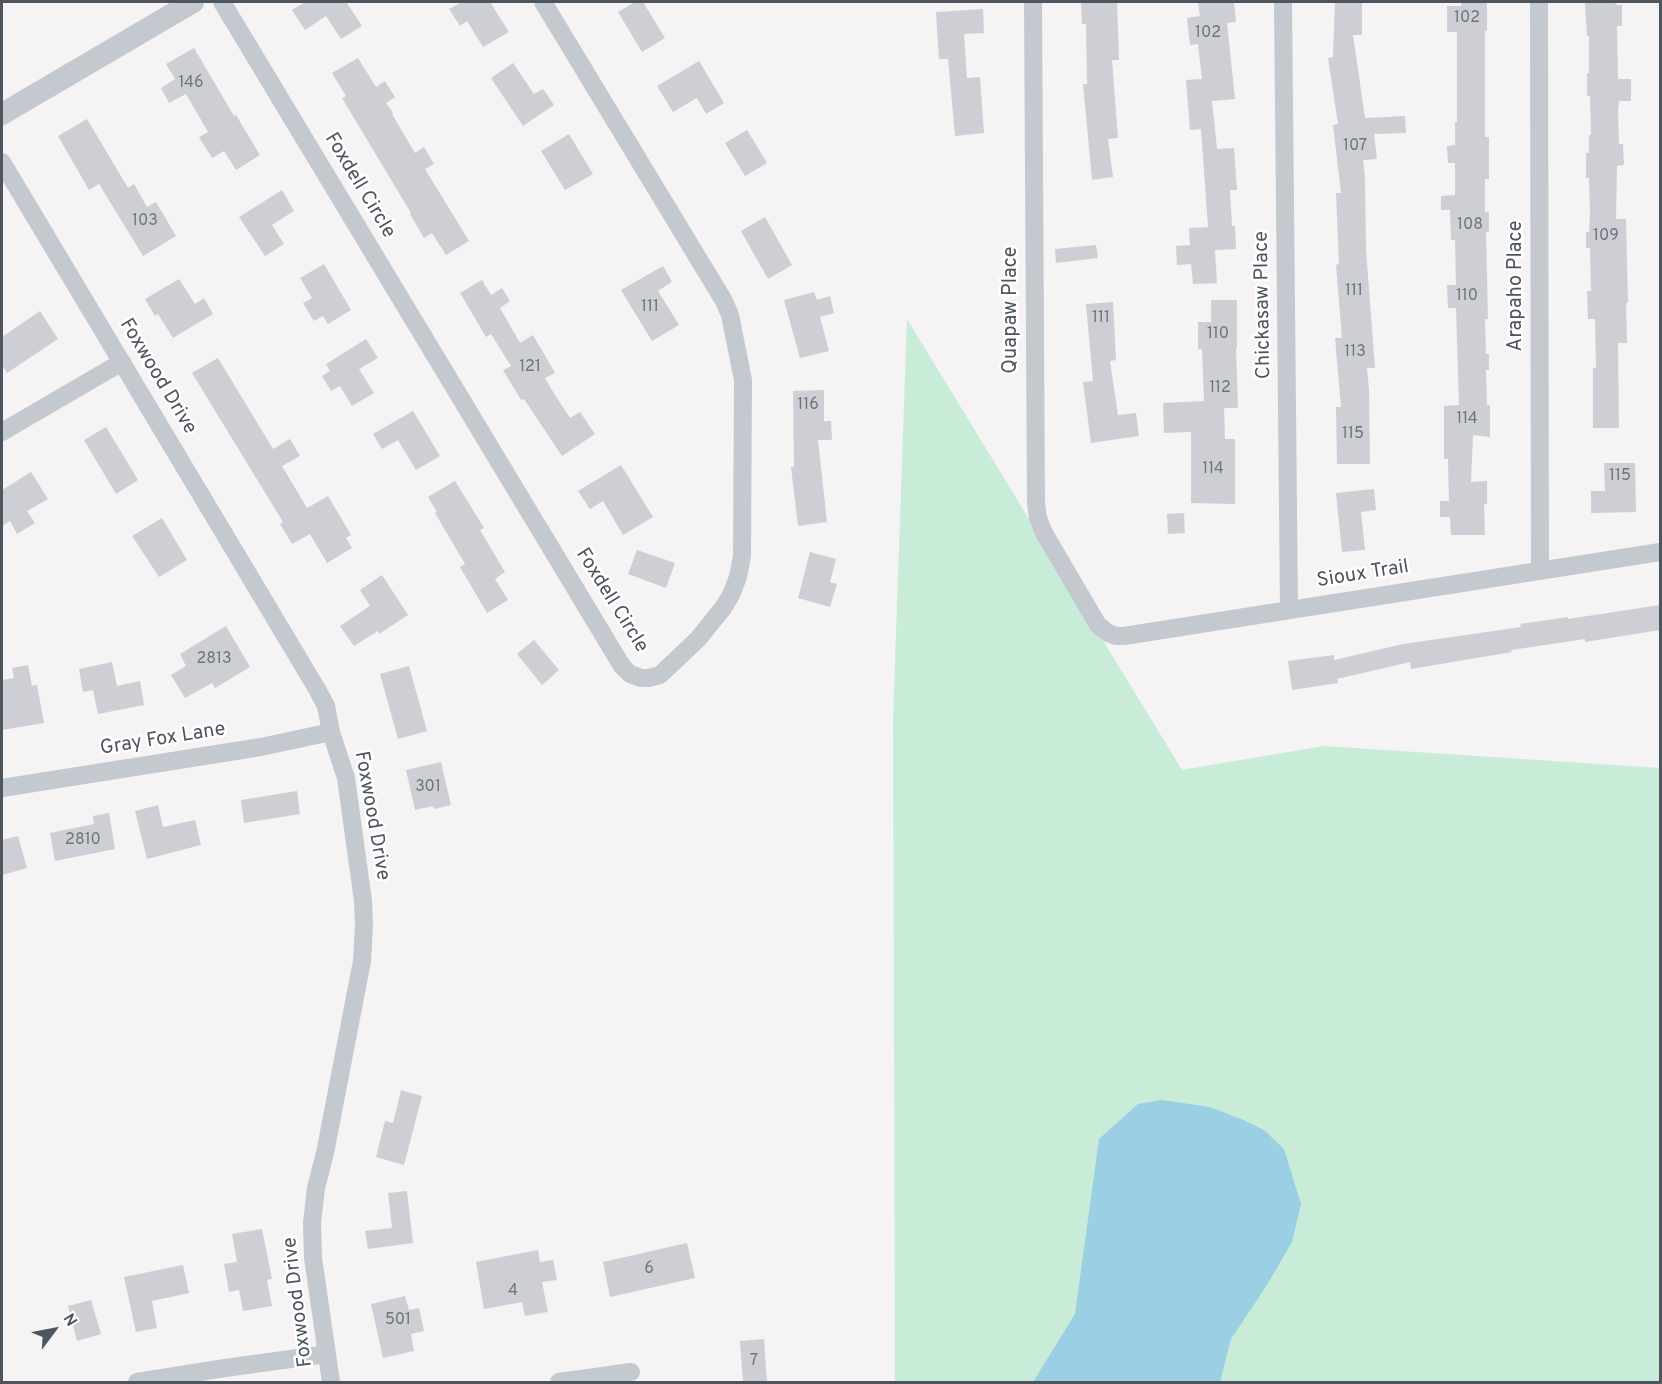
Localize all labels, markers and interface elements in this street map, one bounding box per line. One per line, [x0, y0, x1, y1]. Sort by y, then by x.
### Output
house number: 102 [1454, 9, 1480, 29]
house number: 102 [1195, 24, 1221, 44]
house number: 146 [178, 74, 204, 94]
street label: Foxdell Circle [318, 129, 400, 243]
house number: 107 [1343, 137, 1367, 157]
house number: 103 [132, 212, 158, 232]
house number: 108 [1457, 216, 1483, 236]
street label: Arapaho Place [1505, 221, 1529, 351]
house number: 109 [1593, 227, 1619, 247]
street label: Chickasaw Place [1251, 231, 1277, 379]
street label: Quapaw Place [1000, 246, 1024, 374]
house number: 111 [1345, 282, 1363, 302]
house number: 110 [1456, 287, 1478, 307]
house number: 111 [641, 298, 659, 318]
house number: 111 [1092, 309, 1110, 329]
street label: Foxwood Drive [113, 315, 201, 439]
house number: 110 [1207, 325, 1229, 345]
house number: 113 [1344, 343, 1366, 363]
house number: 121 [519, 358, 541, 378]
house number: 112 [1209, 379, 1231, 399]
house number: 116 [797, 396, 819, 416]
house number: 114 [1456, 410, 1478, 430]
house number: 115 [1342, 425, 1364, 445]
house number: 114 [1202, 460, 1224, 480]
house number: 115 [1609, 467, 1631, 487]
street label: Foxdell Circle [569, 544, 653, 658]
street label: Sioux Trail [1315, 556, 1411, 594]
house number: 2813 [196, 650, 232, 670]
street label: Gray Fox Lane [99, 718, 227, 762]
street label: Foxwood Drive [348, 750, 394, 882]
house number: 301 [415, 778, 441, 798]
house number: 2810 [65, 831, 101, 851]
street label: Foxwood Drive [279, 1236, 319, 1368]
house number: 6 [644, 1260, 654, 1280]
house number: 4 [508, 1282, 518, 1302]
north arrow [24, 1300, 84, 1360]
text: N [58, 1310, 81, 1331]
house number: 501 [385, 1311, 411, 1331]
house number: 7 [750, 1352, 758, 1372]

